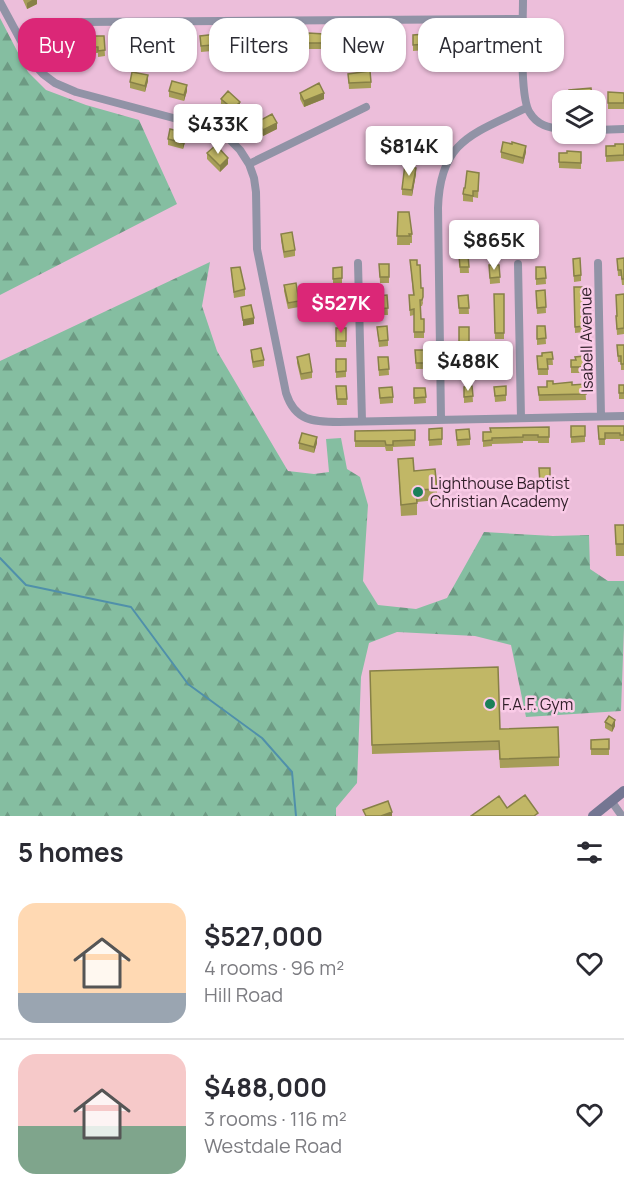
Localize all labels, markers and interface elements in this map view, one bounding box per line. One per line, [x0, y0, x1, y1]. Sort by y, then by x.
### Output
chip: Buy [18, 18, 96, 72]
chip: Rent [108, 18, 197, 72]
chip: Filters [209, 18, 309, 72]
chip: New [321, 18, 406, 72]
chip: Apartment [418, 18, 564, 72]
map controls [552, 90, 606, 144]
button: layers [552, 90, 606, 144]
pin: $433K [176, 104, 260, 155]
text: $433K [188, 110, 248, 137]
pin: $814K [367, 126, 451, 177]
text: $814K [380, 132, 438, 159]
pin: $865K [452, 220, 536, 271]
text: $865K [463, 226, 525, 253]
pin: $527K [299, 283, 383, 334]
street label: Isabell Avenue [574, 287, 598, 393]
text: $527K [311, 289, 371, 316]
pin: $488K [426, 341, 510, 392]
text: $488K [437, 347, 499, 374]
place label: Lighthouse Baptist Christian Academy [430, 472, 570, 512]
marker: Lighthouse Baptist Christian Academy [411, 485, 425, 499]
place label: F.A.F. Gym [502, 693, 573, 715]
marker: F.A.F. Gym [483, 697, 497, 711]
text: 5 homes [18, 834, 124, 870]
icon: filters [573, 836, 606, 869]
text: $527,000 [204, 918, 323, 954]
icon: home [66, 927, 138, 999]
icon: heart [573, 947, 606, 980]
text: 4 rooms · 96 m² [204, 954, 344, 981]
text: Hill Road [204, 981, 283, 1008]
text: $488,000 [204, 1069, 327, 1105]
icon: home [66, 1078, 138, 1150]
icon: heart [573, 1098, 606, 1131]
text: 3 rooms · 116 m² [204, 1105, 347, 1132]
text: Westdale Road [204, 1132, 342, 1159]

